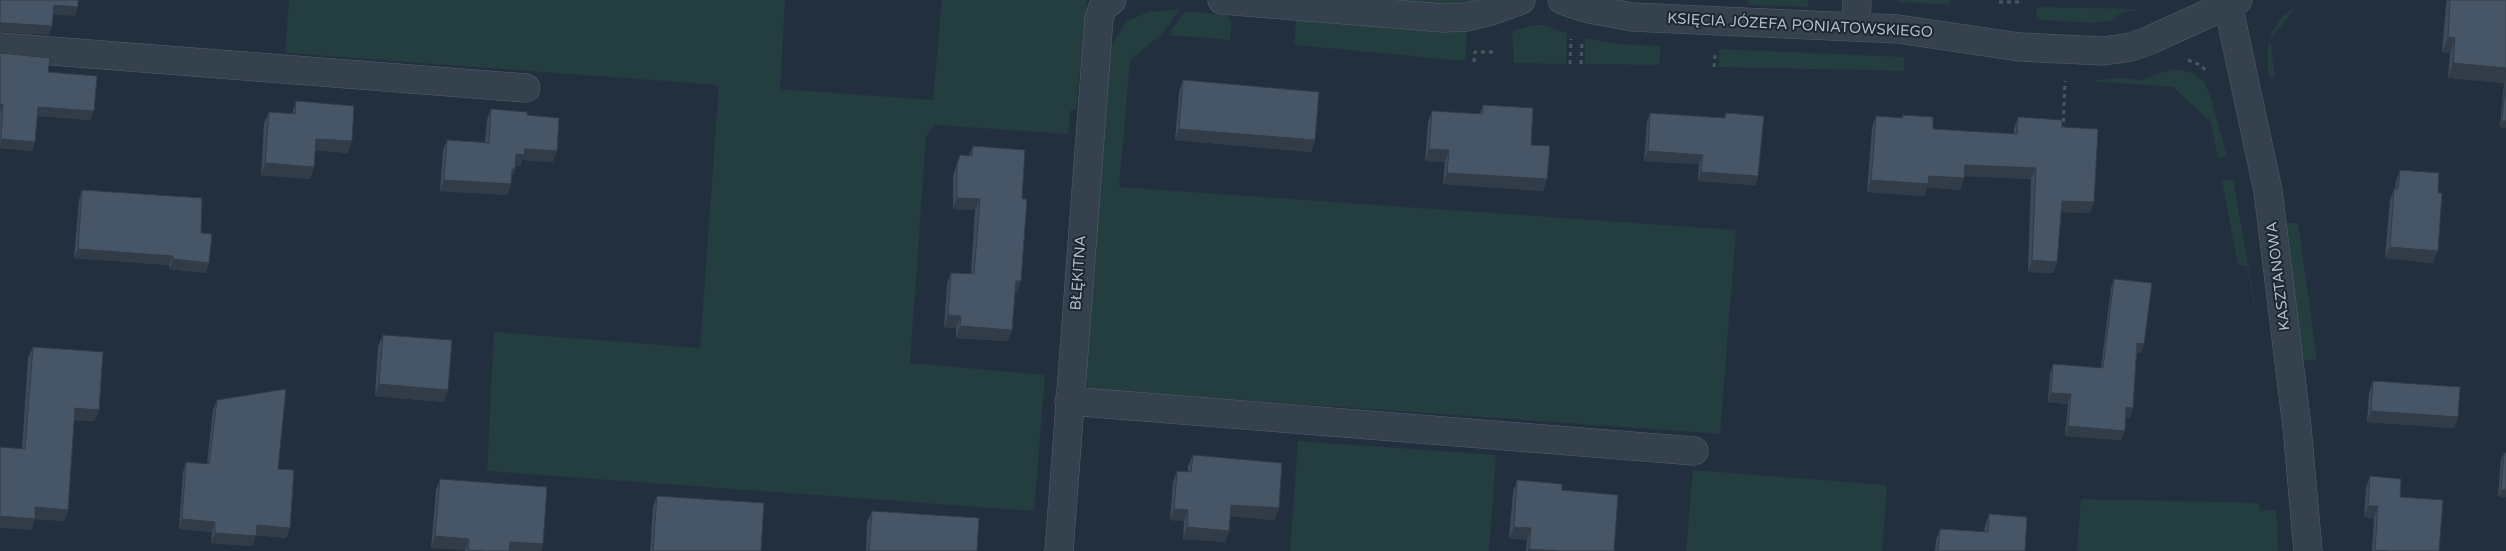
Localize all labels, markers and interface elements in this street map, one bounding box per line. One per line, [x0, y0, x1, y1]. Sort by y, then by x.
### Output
street label: KSIĘCIA JÓZEFA PONIATOWSKIEGO [1667, 10, 1933, 42]
street label: KASZTANOWA [2263, 220, 2295, 332]
street label: BŁĘKITNA [1067, 235, 1091, 311]

